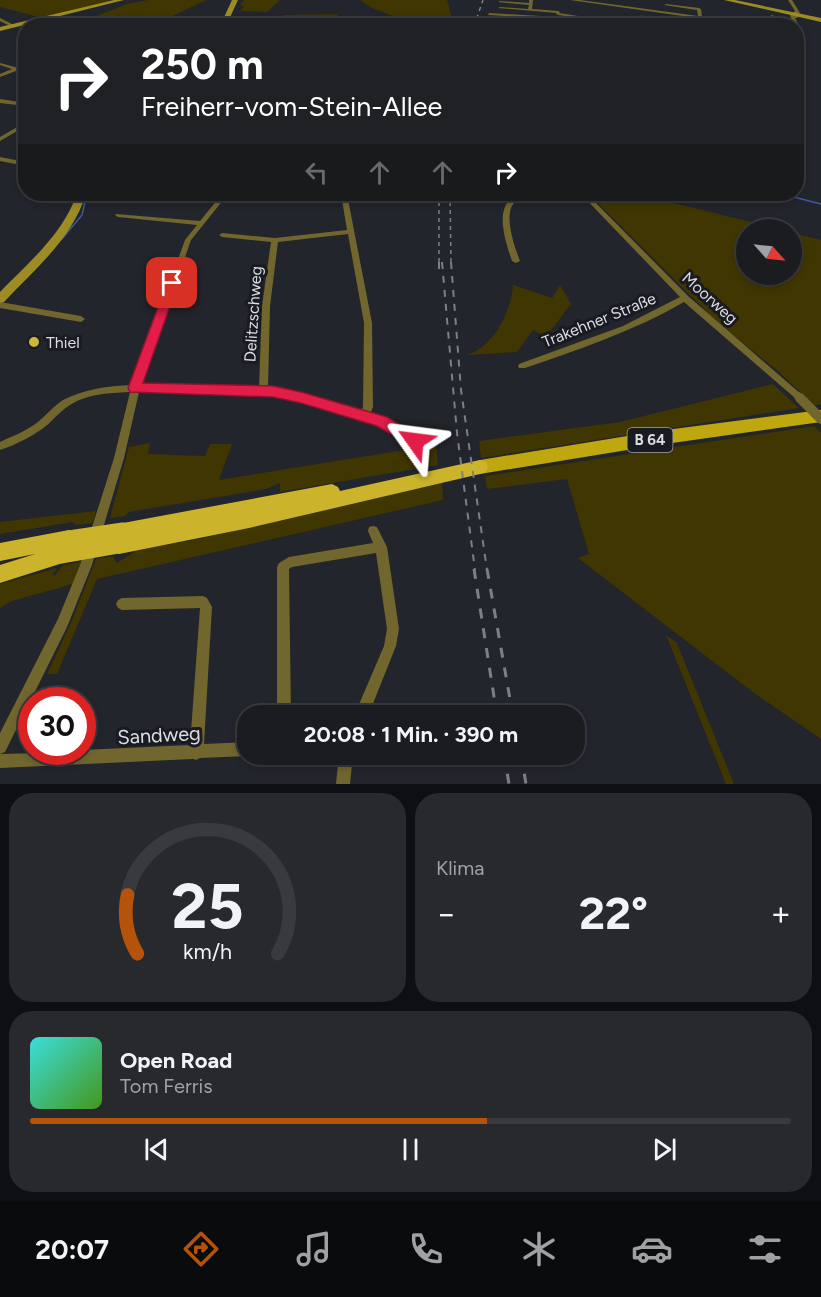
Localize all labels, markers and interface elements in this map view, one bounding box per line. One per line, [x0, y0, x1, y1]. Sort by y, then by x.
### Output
text: 250 m [141, 39, 264, 90]
icon: right [42, 42, 120, 120]
text: Freiherr-vom-Stein-Allee [141, 90, 442, 123]
icon: left [300, 156, 333, 189]
icon: ahead [363, 156, 396, 189]
icon: ahead [426, 156, 459, 189]
icon: right [489, 156, 522, 189]
north arrow [736, 219, 802, 285]
map controls [736, 219, 802, 285]
pin [146, 257, 197, 308]
street label: Delitzschweg [240, 265, 266, 363]
icon: arrive [155, 266, 188, 299]
street label: Moorweg [678, 268, 742, 328]
street label: Trakehner Straße [539, 288, 659, 351]
place label: Thiel [46, 333, 80, 352]
marker: Thiel [27, 335, 41, 349]
position arrow [383, 409, 447, 473]
road number: B 64 [628, 428, 672, 452]
speed limit sign: 30 [18, 687, 96, 765]
street label: Sandweg [117, 721, 201, 749]
text: 20:08 · 1 Min. · 390 m [304, 721, 518, 748]
text: Klima [436, 856, 484, 880]
text: 25 [171, 869, 244, 944]
text: 22° [579, 886, 648, 940]
text: − [436, 894, 457, 933]
text: + [770, 894, 791, 933]
text: km/h [183, 940, 232, 965]
text: Open Road [120, 1047, 232, 1074]
text: Tom Ferris [120, 1074, 213, 1098]
icon: previous [140, 1133, 173, 1166]
icon: pause [394, 1133, 427, 1166]
icon: next [648, 1133, 681, 1166]
icon: directions [180, 1228, 222, 1270]
icon: music [293, 1228, 335, 1270]
icon: phone [405, 1228, 447, 1270]
icon: climate [518, 1228, 560, 1270]
icon: car [631, 1228, 673, 1270]
icon: filters [744, 1228, 786, 1270]
text: 20:07 [35, 1233, 109, 1266]

